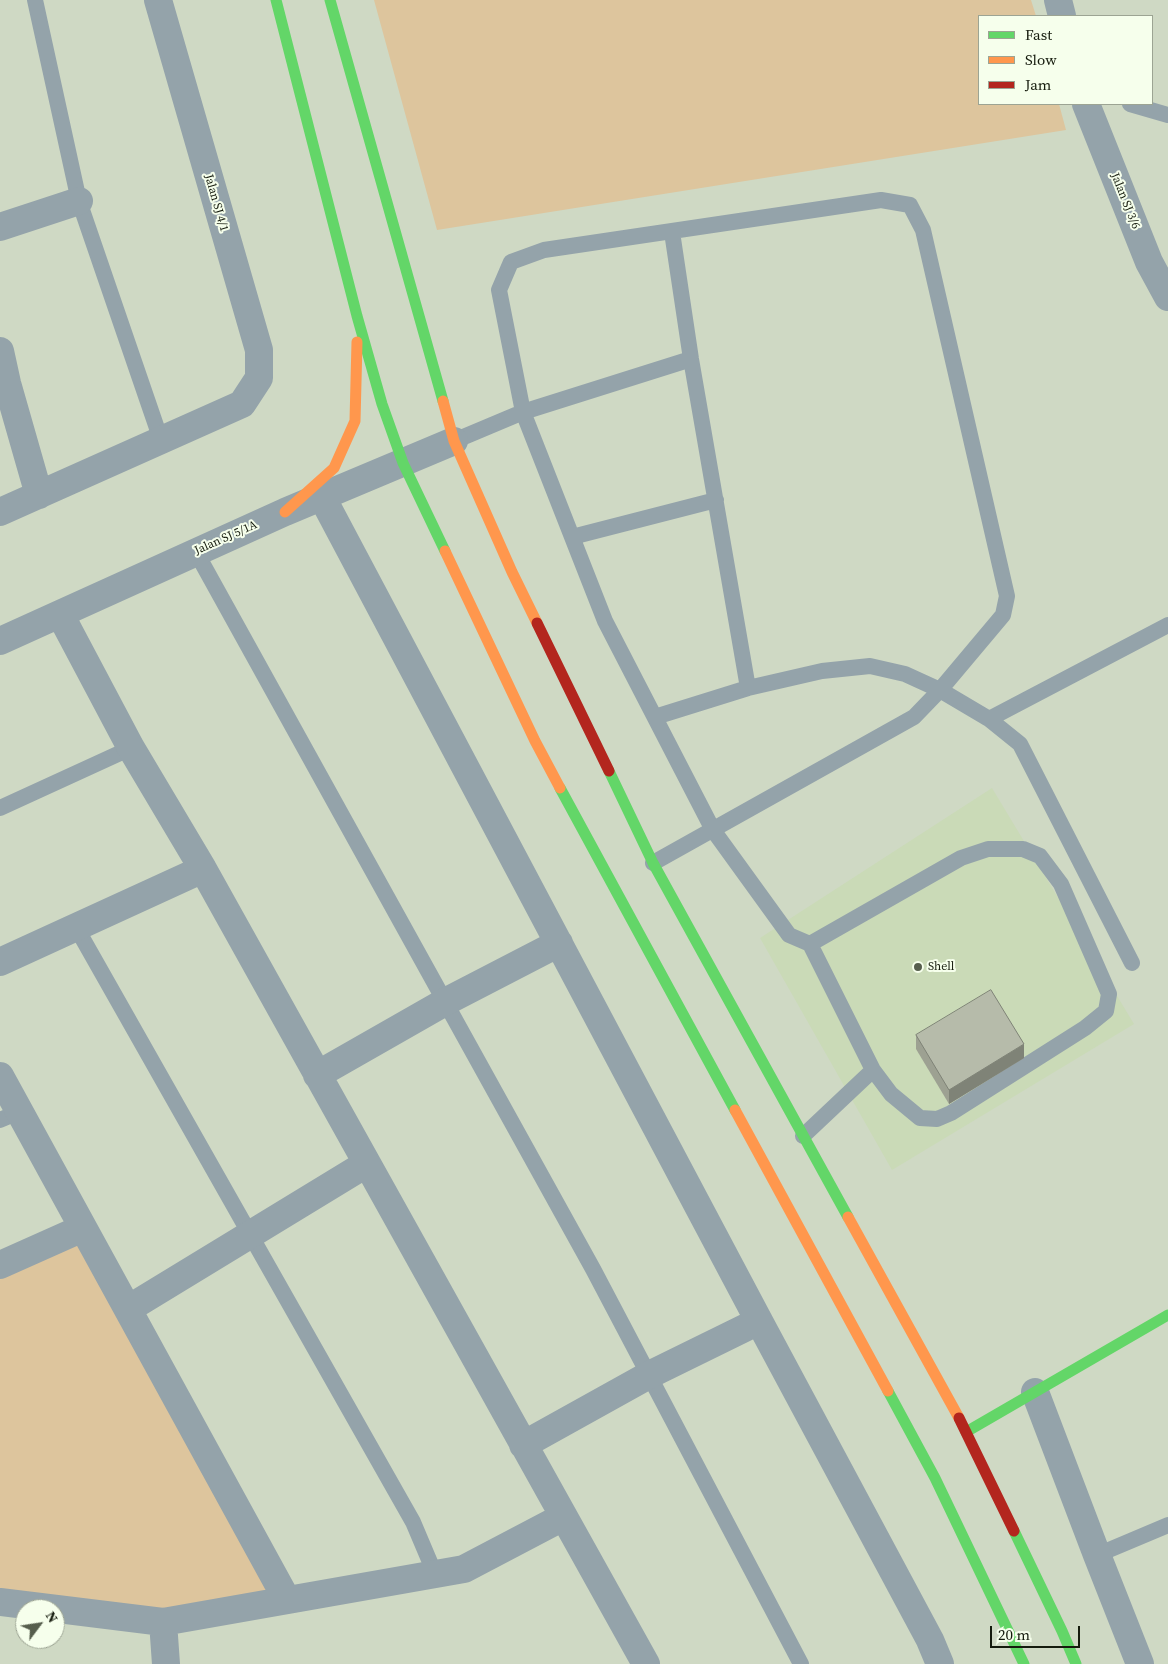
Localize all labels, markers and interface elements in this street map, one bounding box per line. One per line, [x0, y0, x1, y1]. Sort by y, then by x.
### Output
legend [978, 15, 1153, 105]
text: Fast [1025, 24, 1052, 45]
text: Slow [1025, 49, 1057, 70]
text: Jam [1025, 74, 1051, 95]
street label: Jalan SJ 3/6 [1107, 171, 1143, 231]
street label: Jalan SJ 4/1 [201, 173, 231, 233]
street label: Jalan SJ 5/1A [192, 518, 260, 558]
place label: Shell [928, 960, 954, 974]
marker: Shell [912, 961, 924, 973]
north arrow [15, 1599, 65, 1649]
text: N [41, 1607, 63, 1626]
scale bar [993, 1616, 1083, 1648]
text: 20 m [998, 1624, 1030, 1645]

